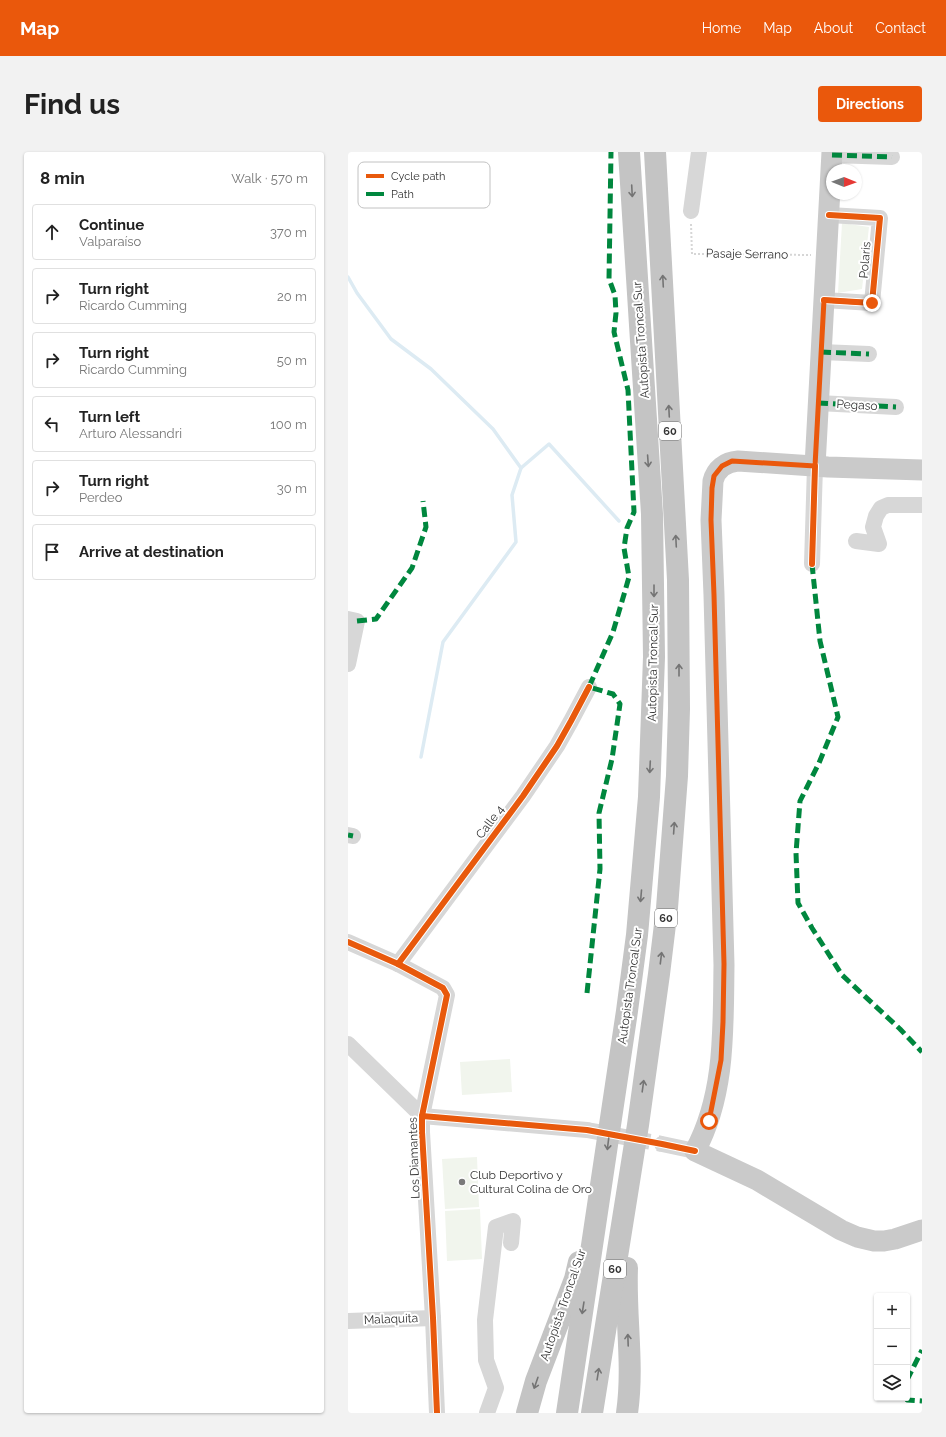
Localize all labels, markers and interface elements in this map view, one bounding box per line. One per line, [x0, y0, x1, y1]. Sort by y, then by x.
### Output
text: Map [20, 17, 59, 39]
text: Home [702, 20, 741, 36]
text: Map [763, 20, 792, 36]
text: About [814, 20, 853, 36]
text: Contact [875, 20, 926, 36]
button: Directions [818, 86, 922, 122]
text: Find us [24, 88, 120, 121]
legend [358, 162, 490, 208]
north arrow [826, 164, 862, 200]
text: 8 min [40, 168, 85, 188]
text: Cycle path [391, 170, 445, 183]
text: Walk · 570 m [231, 171, 308, 186]
one-way arrow [628, 184, 635, 197]
text: Path [391, 188, 414, 201]
text: Continue [79, 216, 144, 234]
icon: ahead [41, 221, 63, 243]
text: 370 m [270, 225, 307, 240]
text: Valparaíso [79, 234, 141, 249]
street label: Polaris [856, 241, 874, 279]
street label: Pasaje Serrano [706, 246, 788, 262]
one-way arrow [659, 275, 666, 288]
text: Turn right [79, 280, 149, 298]
street label: Autopista Troncal Sur [630, 280, 652, 399]
icon: right [41, 285, 63, 307]
text: 20 m [277, 289, 307, 304]
route end [863, 294, 881, 312]
text: Ricardo Cumming [79, 298, 187, 313]
text: Turn right [79, 344, 149, 362]
icon: right [41, 349, 63, 371]
text: 50 m [277, 353, 307, 368]
text: Ricardo Cumming [79, 362, 187, 377]
street label: Pegaso [836, 397, 878, 413]
one-way arrow [666, 405, 673, 418]
text: Turn left [79, 408, 140, 426]
icon: left [41, 413, 63, 435]
text: 100 m [270, 417, 307, 432]
road number: 60 [659, 422, 681, 440]
text: Arturo Alessandri [79, 426, 182, 441]
one-way arrow [645, 454, 652, 467]
text: Turn right [79, 472, 149, 490]
icon: right [41, 477, 63, 499]
text: 30 m [277, 481, 307, 496]
text: Perdeo [79, 490, 122, 505]
one-way arrow [673, 535, 680, 548]
icon: arrive [41, 541, 63, 563]
text: Arrive at destination [79, 543, 224, 561]
one-way arrow [650, 584, 658, 597]
street label: Autopista Troncal Sur [645, 603, 661, 722]
one-way arrow [675, 664, 683, 677]
one-way arrow [646, 760, 654, 773]
street label: Calle 4 [473, 802, 507, 841]
one-way arrow [670, 822, 677, 835]
one-way arrow [637, 889, 645, 902]
road number: 60 [655, 909, 677, 927]
street label: Autopista Troncal Sur [615, 926, 645, 1045]
one-way arrow [657, 952, 665, 965]
one-way arrow [639, 1080, 647, 1093]
route start [700, 1112, 718, 1130]
street label: Los Diamantes [406, 1117, 422, 1199]
one-way arrow [604, 1137, 611, 1150]
place label: Club Deportivo y Cultural Colina de Oro [470, 1168, 592, 1196]
marker: Club Deportivo y Cultural Colina de Oro [457, 1177, 467, 1187]
street label: Autopista Troncal Sur [537, 1246, 589, 1363]
road number: 60 [604, 1260, 626, 1278]
map controls [874, 1293, 910, 1401]
button: + [874, 1293, 910, 1329]
one-way arrow [579, 1301, 587, 1314]
street label: Malaquita [364, 1311, 418, 1327]
button: − [874, 1329, 910, 1365]
one-way arrow [624, 1334, 632, 1347]
button: layers [874, 1365, 910, 1401]
one-way arrow [595, 1368, 603, 1381]
one-way arrow [531, 1376, 539, 1388]

